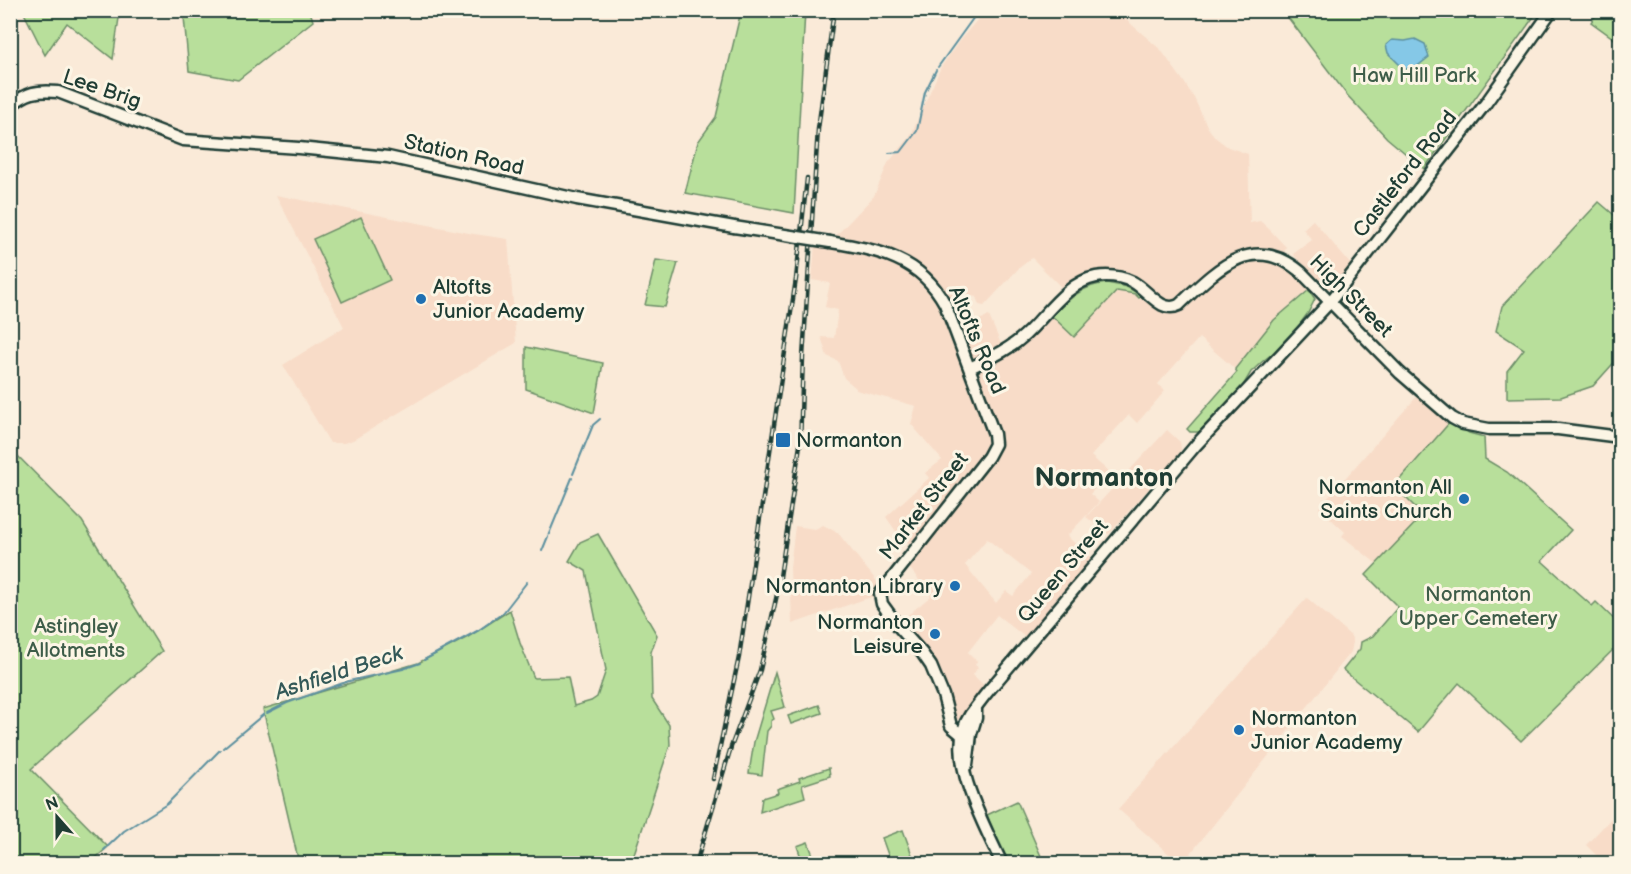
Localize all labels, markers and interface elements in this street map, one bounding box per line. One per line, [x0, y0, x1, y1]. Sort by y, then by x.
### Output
park label: Haw Hill Park [1352, 63, 1477, 88]
street label: Lee Brig [60, 64, 144, 114]
street label: Castleford Road [1348, 106, 1462, 242]
street label: Station Road [402, 129, 526, 181]
street label: High Street [1304, 249, 1398, 343]
place label: Altofts Junior Academy [433, 275, 585, 324]
street label: Altofts Road [943, 282, 1011, 398]
marker: Altofts Junior Academy [414, 292, 428, 306]
place label: Normanton [796, 428, 902, 453]
marker: Normanton [774, 431, 792, 449]
street label: Market Street [874, 447, 974, 565]
district label: Normanton [1034, 462, 1174, 494]
place label: Normanton All Saints Church [1318, 475, 1452, 524]
marker: Normanton All Saints Church [1457, 492, 1471, 506]
street label: Queen Street [1012, 514, 1114, 628]
place label: Normanton Library [765, 574, 944, 599]
marker: Normanton Library [948, 579, 962, 593]
park label: Normanton Upper Cemetery [1398, 582, 1558, 631]
place label: Normanton Leisure [817, 610, 923, 659]
park label: Astingley Allotments [27, 614, 125, 663]
marker: Normanton Leisure [928, 627, 942, 641]
water label: Ashfield Beck [271, 639, 408, 707]
place label: Normanton Junior Academy [1251, 706, 1403, 755]
marker: Normanton Junior Academy [1232, 723, 1246, 737]
north arrow [27, 787, 87, 847]
text: N [43, 793, 61, 815]

